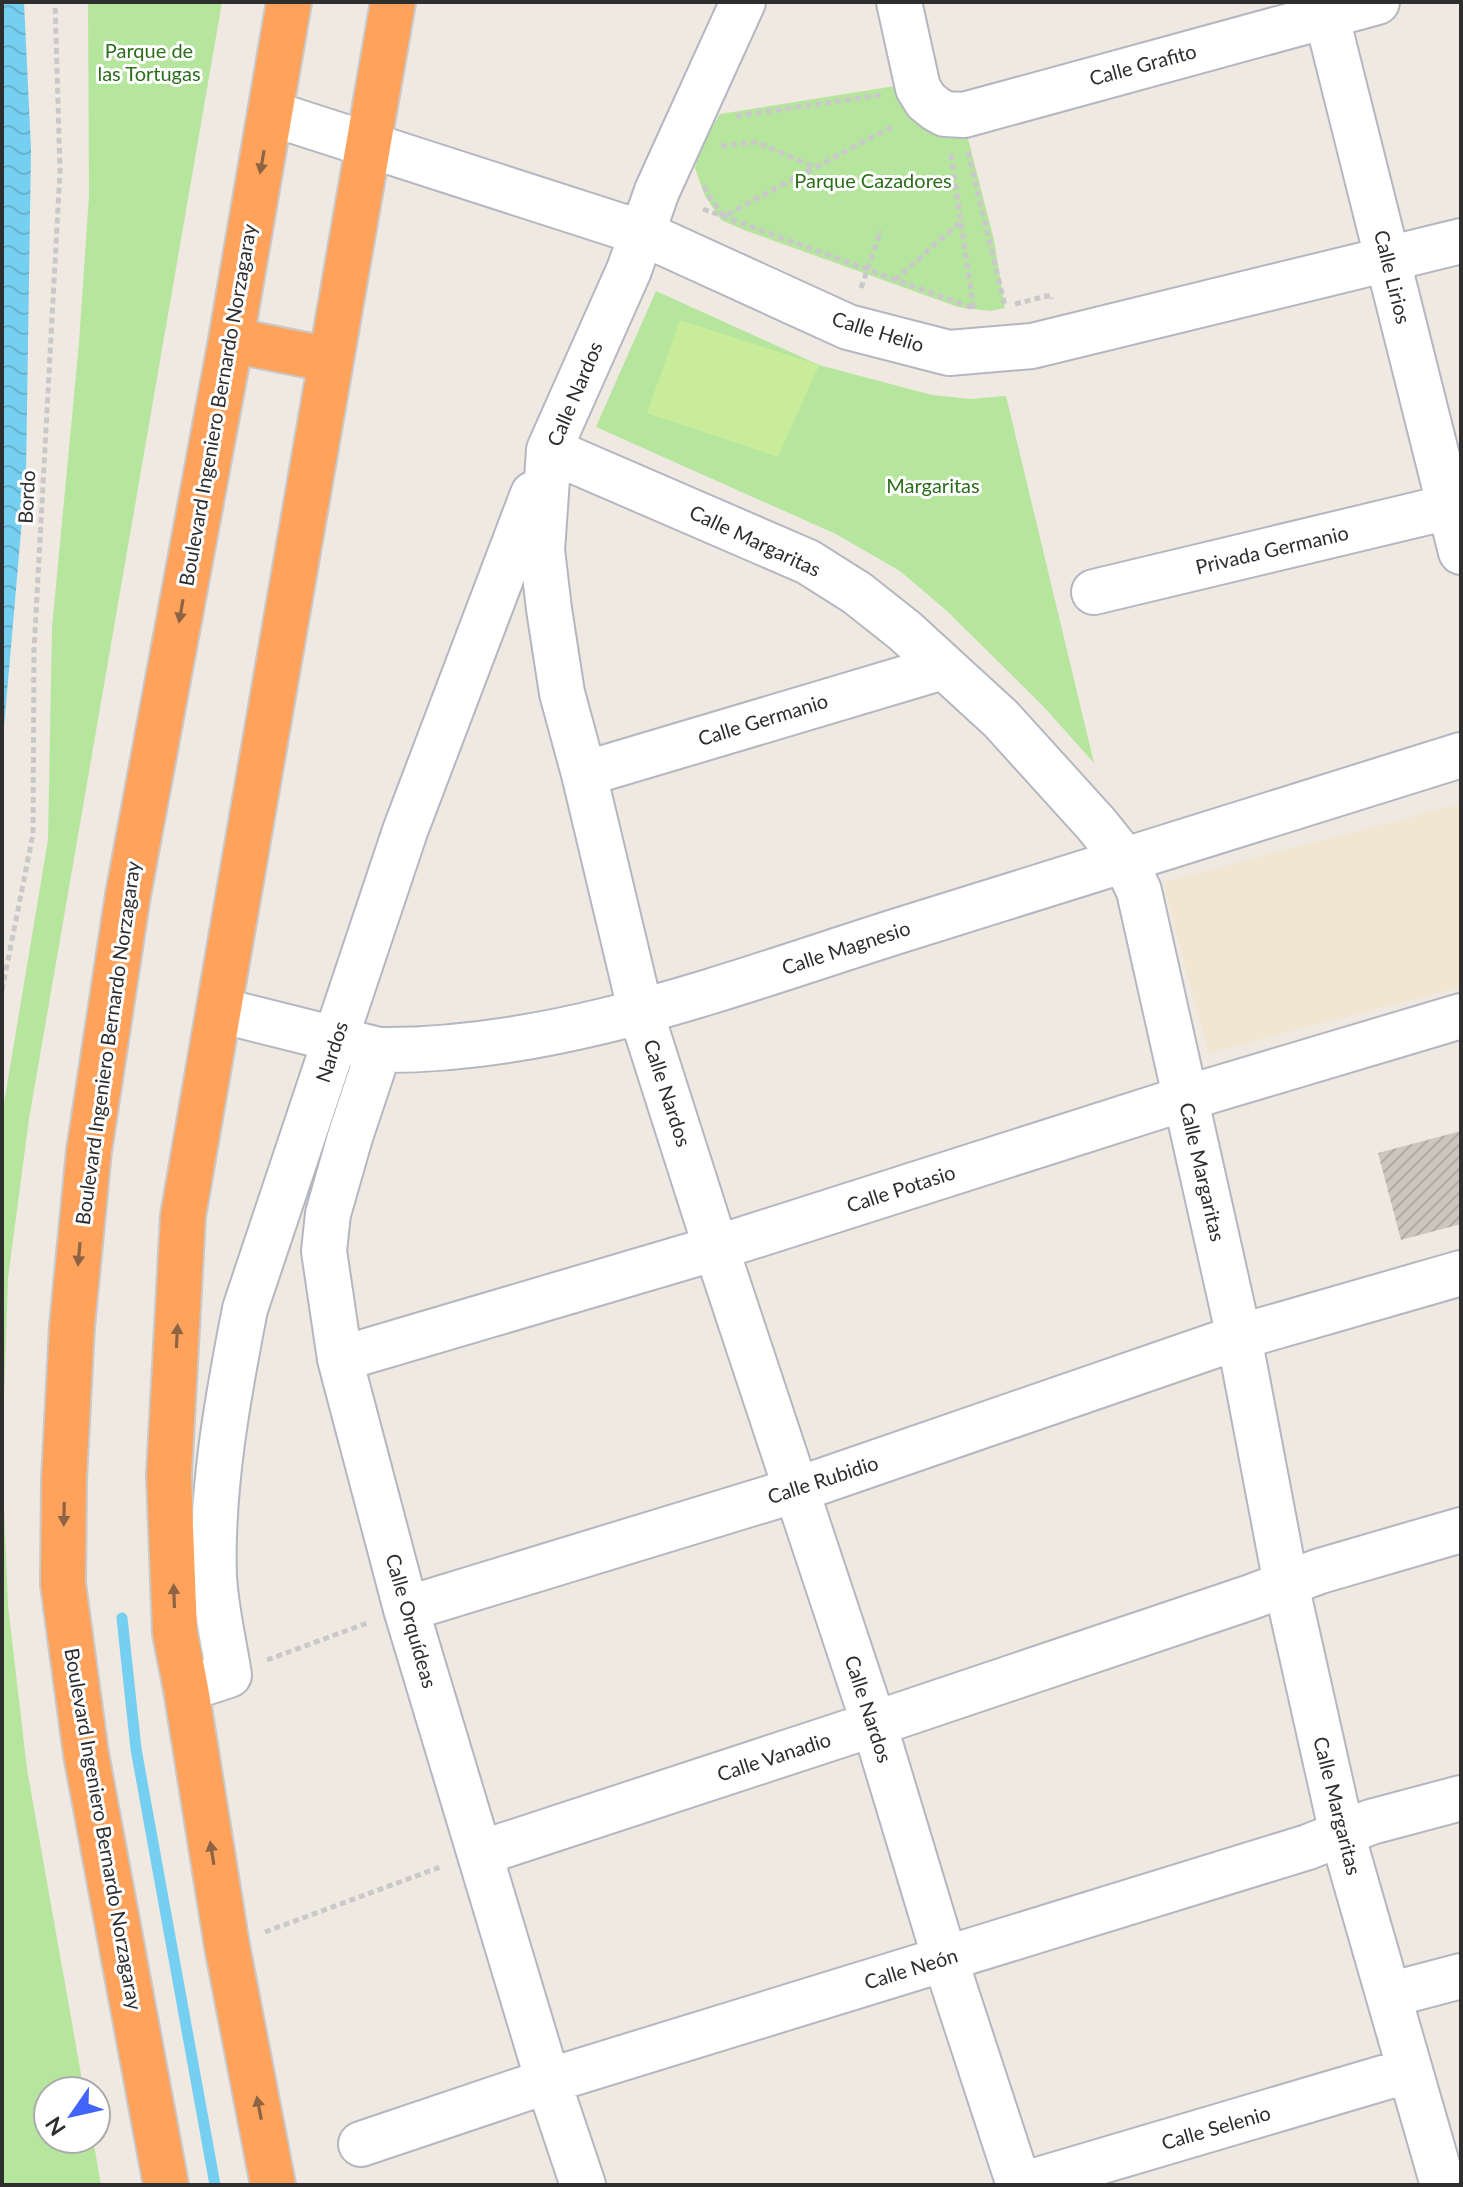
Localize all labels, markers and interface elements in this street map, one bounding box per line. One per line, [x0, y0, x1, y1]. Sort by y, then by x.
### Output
park label: Parque de las Tortugas [97, 38, 201, 85]
street label: Calle Grafito [1087, 38, 1199, 90]
one-way arrow [255, 149, 267, 174]
park label: Parque Cazadores [794, 168, 952, 192]
street label: Boulevard Ingeniero Bernardo Norzagaray [173, 221, 261, 588]
street label: Calle Lirios [1370, 227, 1416, 326]
street label: Calle Helio [829, 306, 927, 356]
street label: Calle Nardos [541, 338, 607, 450]
street label: Bordo [13, 470, 39, 524]
park label: Margaritas [886, 473, 980, 497]
street label: Calle Margaritas [686, 499, 825, 581]
street label: Privada Germanio [1193, 520, 1351, 578]
one-way arrow [175, 598, 187, 623]
street label: Calle Germanio [695, 688, 831, 750]
street label: Boulevard Ingeniero Bernardo Norzagaray [70, 859, 145, 1226]
street label: Calle Magnesio [778, 915, 913, 979]
street label: Nardos [310, 1018, 352, 1085]
street label: Calle Nardos [639, 1036, 697, 1149]
street label: Calle Margaritas [1175, 1100, 1231, 1244]
street label: Calle Potasio [843, 1159, 958, 1217]
one-way arrow [72, 1242, 85, 1267]
one-way arrow [171, 1323, 184, 1348]
street label: Calle Rubidio [764, 1450, 881, 1508]
one-way arrow [58, 1502, 70, 1527]
street label: Calle Orquídeas [381, 1551, 443, 1691]
one-way arrow [167, 1583, 180, 1608]
street label: Boulevard Ingeniero Bernardo Norzagaray [60, 1646, 148, 2012]
street label: Calle Nardos [840, 1652, 898, 1765]
street label: Calle Vanadio [714, 1726, 834, 1786]
street label: Calle Margaritas [1309, 1734, 1367, 1877]
one-way arrow [205, 1840, 218, 1865]
street label: Calle Neón [861, 1942, 960, 1994]
north arrow [32, 2075, 112, 2155]
one-way arrow [252, 2096, 264, 2121]
street label: Calle Selenio [1158, 2100, 1273, 2154]
text: N [39, 2112, 71, 2141]

